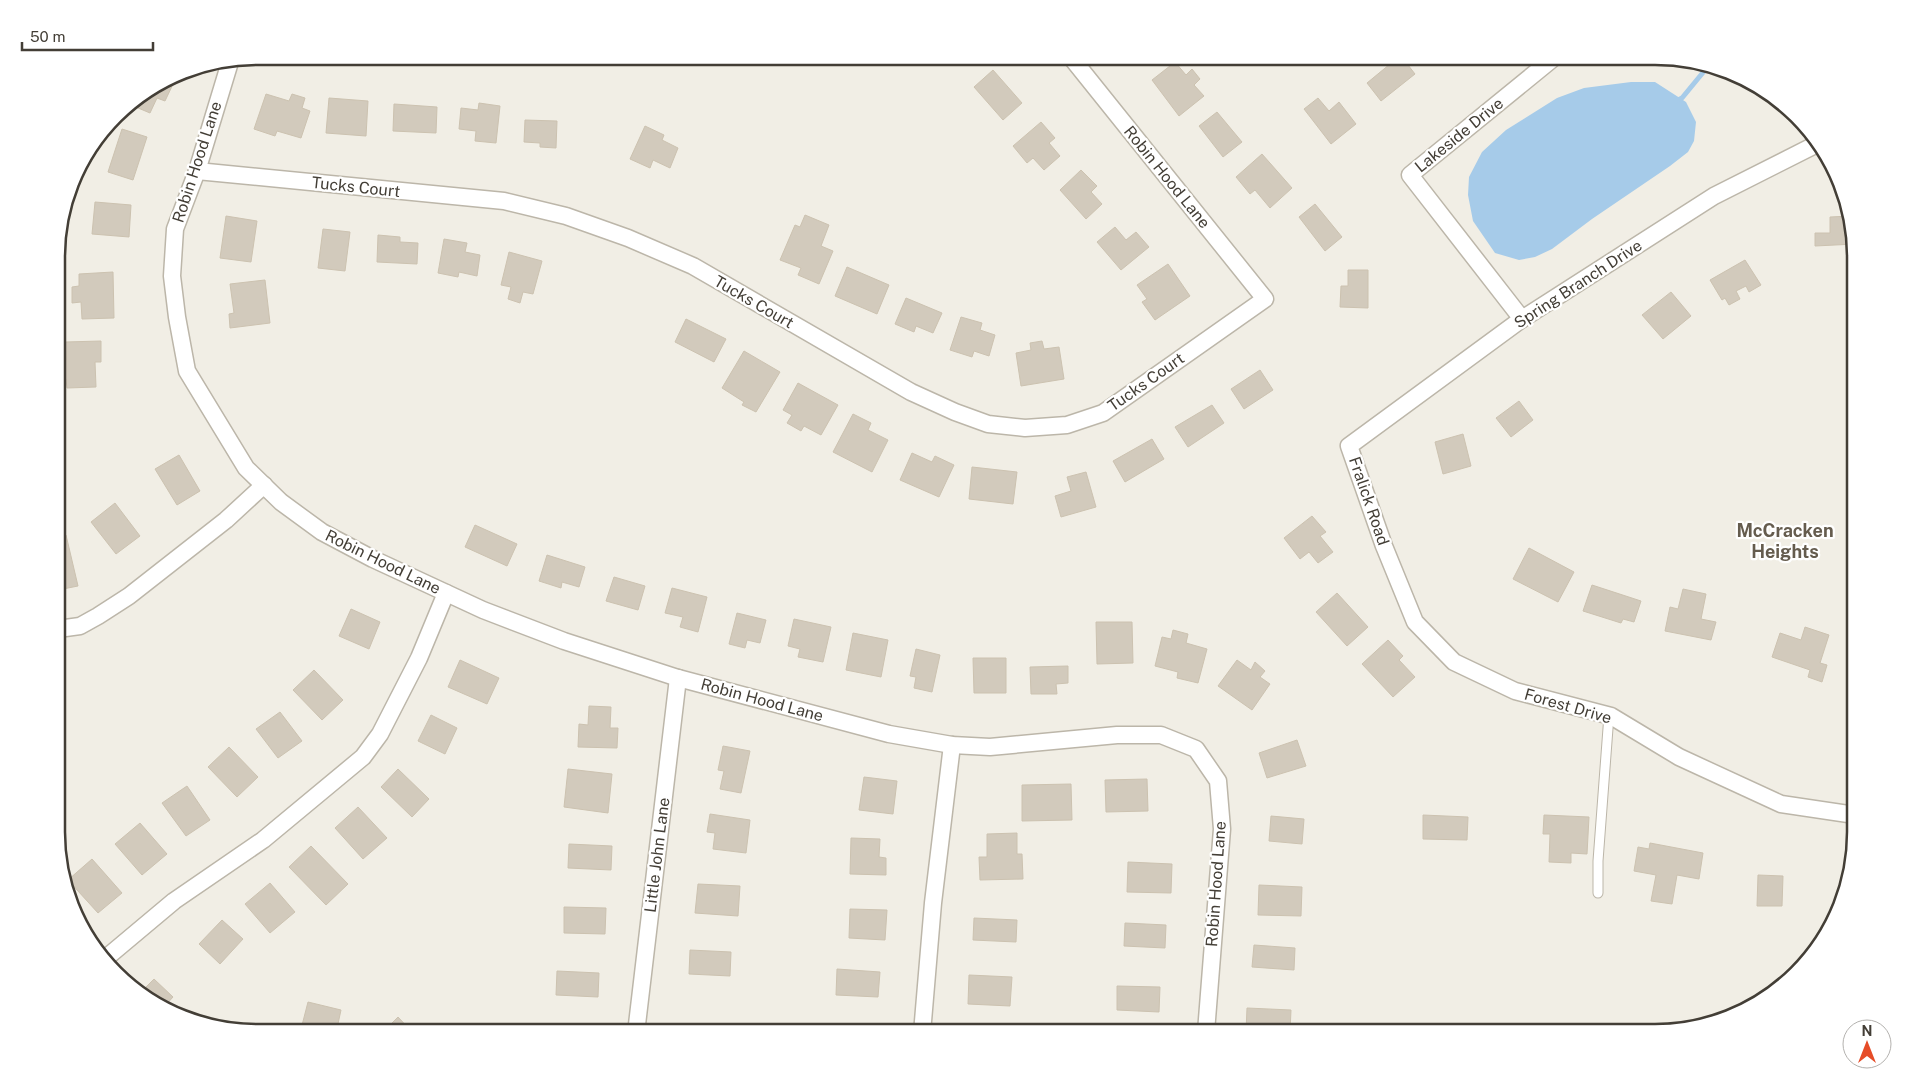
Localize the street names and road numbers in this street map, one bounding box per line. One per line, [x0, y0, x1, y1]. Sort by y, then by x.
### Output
street label: Lakeside Drive [1411, 94, 1507, 176]
street label: Robin Hood Lane [168, 99, 226, 225]
street label: Robin Hood Lane [1120, 122, 1214, 232]
street label: Tucks Court [311, 173, 401, 201]
street label: Spring Branch Drive [1511, 236, 1645, 332]
street label: Tucks Court [711, 272, 797, 332]
street label: Tucks Court [1104, 349, 1188, 415]
street label: Fralick Road [1345, 454, 1393, 548]
street label: Robin Hood Lane [322, 526, 444, 598]
street label: Robin Hood Lane [699, 674, 825, 726]
street label: Forest Drive [1522, 684, 1614, 728]
street label: Little John Lane [641, 796, 673, 914]
street label: Robin Hood Lane [1202, 820, 1230, 948]

